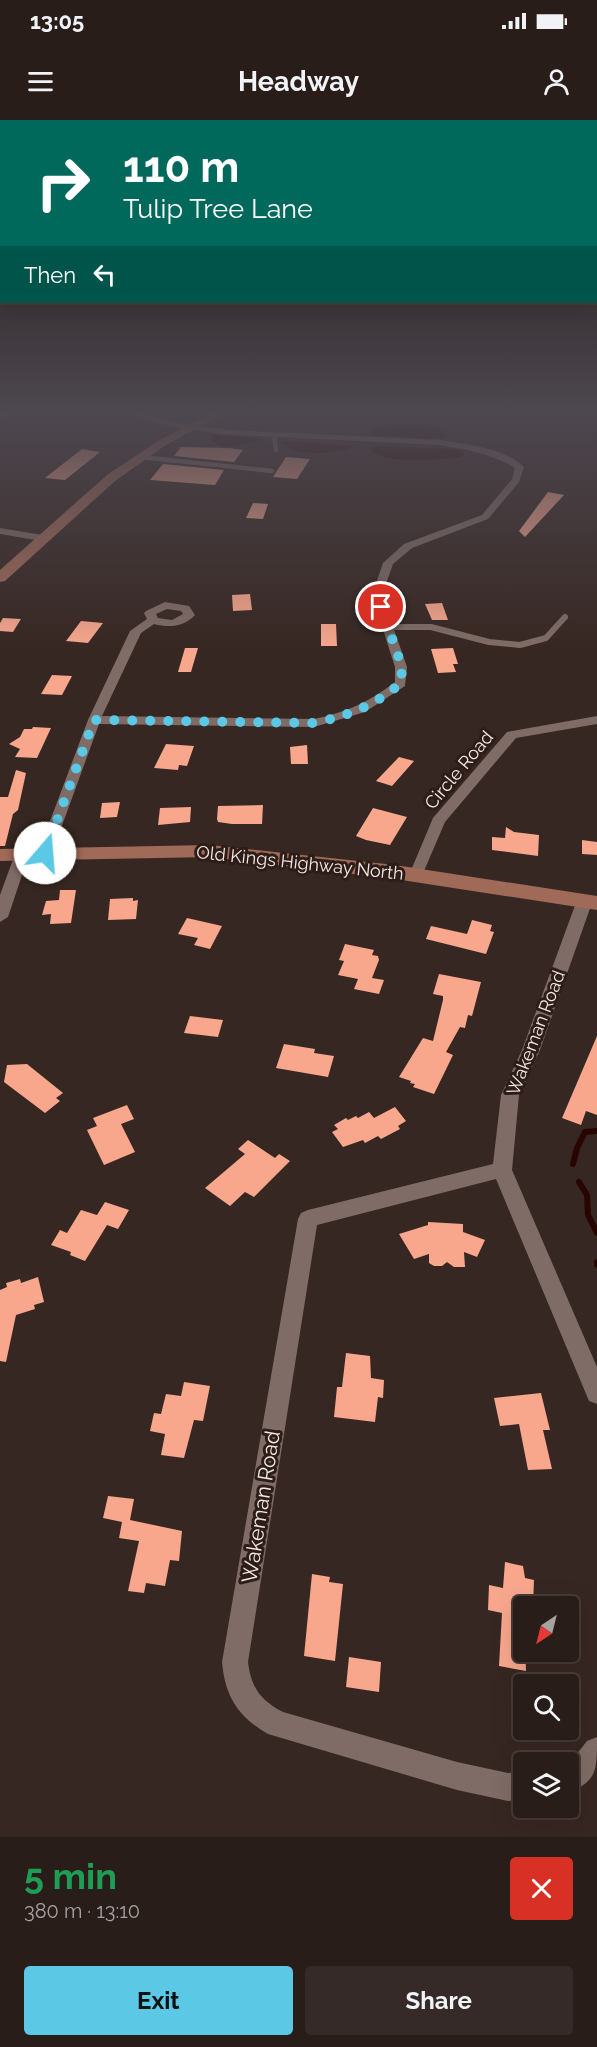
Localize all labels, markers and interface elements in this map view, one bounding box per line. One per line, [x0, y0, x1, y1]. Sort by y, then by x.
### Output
text: 13:05 [30, 8, 84, 34]
icon: menu [24, 65, 57, 98]
icon: person [540, 65, 573, 98]
text: Headway [238, 66, 359, 97]
text: 110 m [123, 143, 239, 192]
icon: right [24, 144, 102, 222]
text: Tulip Tree Lane [123, 193, 313, 224]
icon: left [88, 258, 121, 291]
text: Then [24, 262, 76, 288]
pin [355, 581, 406, 632]
icon: arrive [364, 590, 397, 623]
street label: Circle Road [420, 726, 497, 813]
position arrow [13, 821, 77, 885]
street label: Old Kings Highway North [195, 841, 405, 884]
street label: Wakeman Road [502, 967, 569, 1098]
street label: Wakeman Road [236, 1429, 285, 1585]
north arrow [513, 1596, 579, 1662]
map controls [513, 1596, 579, 1818]
button: search [513, 1674, 579, 1740]
button: layers [513, 1752, 579, 1818]
text: 5 min [24, 1855, 117, 1897]
button: close [510, 1857, 573, 1920]
text: 380 m · 13:10 [24, 1899, 140, 1923]
button: Exit [24, 1966, 293, 2035]
button: Share [305, 1966, 573, 2035]

